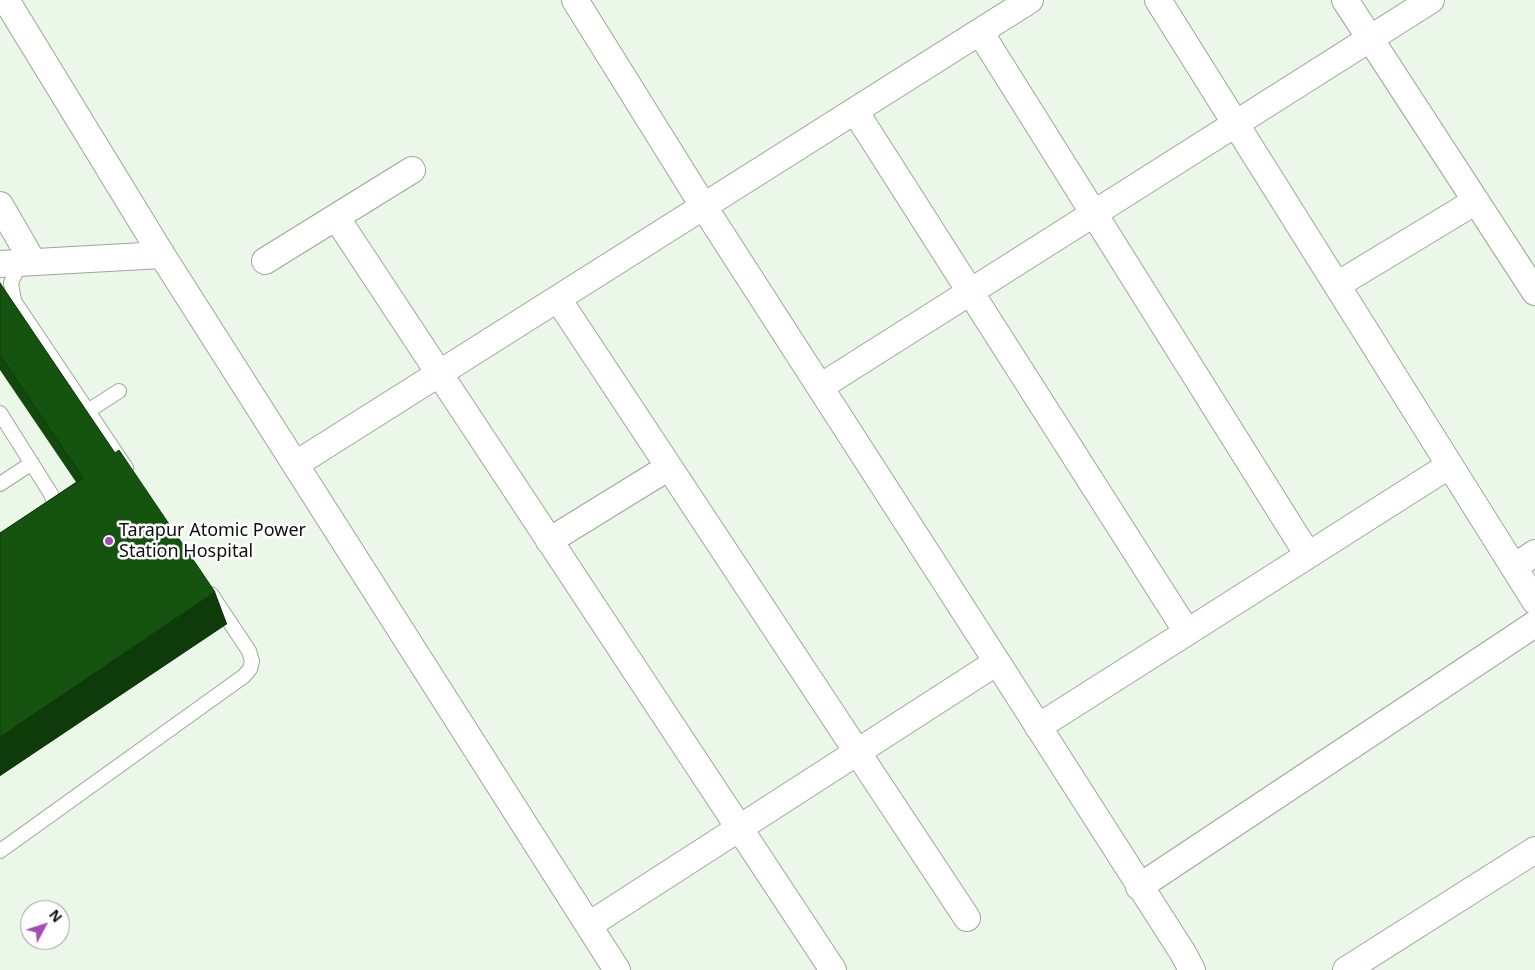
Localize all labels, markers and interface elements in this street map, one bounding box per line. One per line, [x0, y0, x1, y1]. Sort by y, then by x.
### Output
place label: Tarapur Atomic Power Station Hospital [119, 520, 306, 562]
marker: Tarapur Atomic Power Station Hospital [103, 535, 115, 547]
north arrow [20, 900, 70, 950]
text: N [45, 905, 67, 926]

